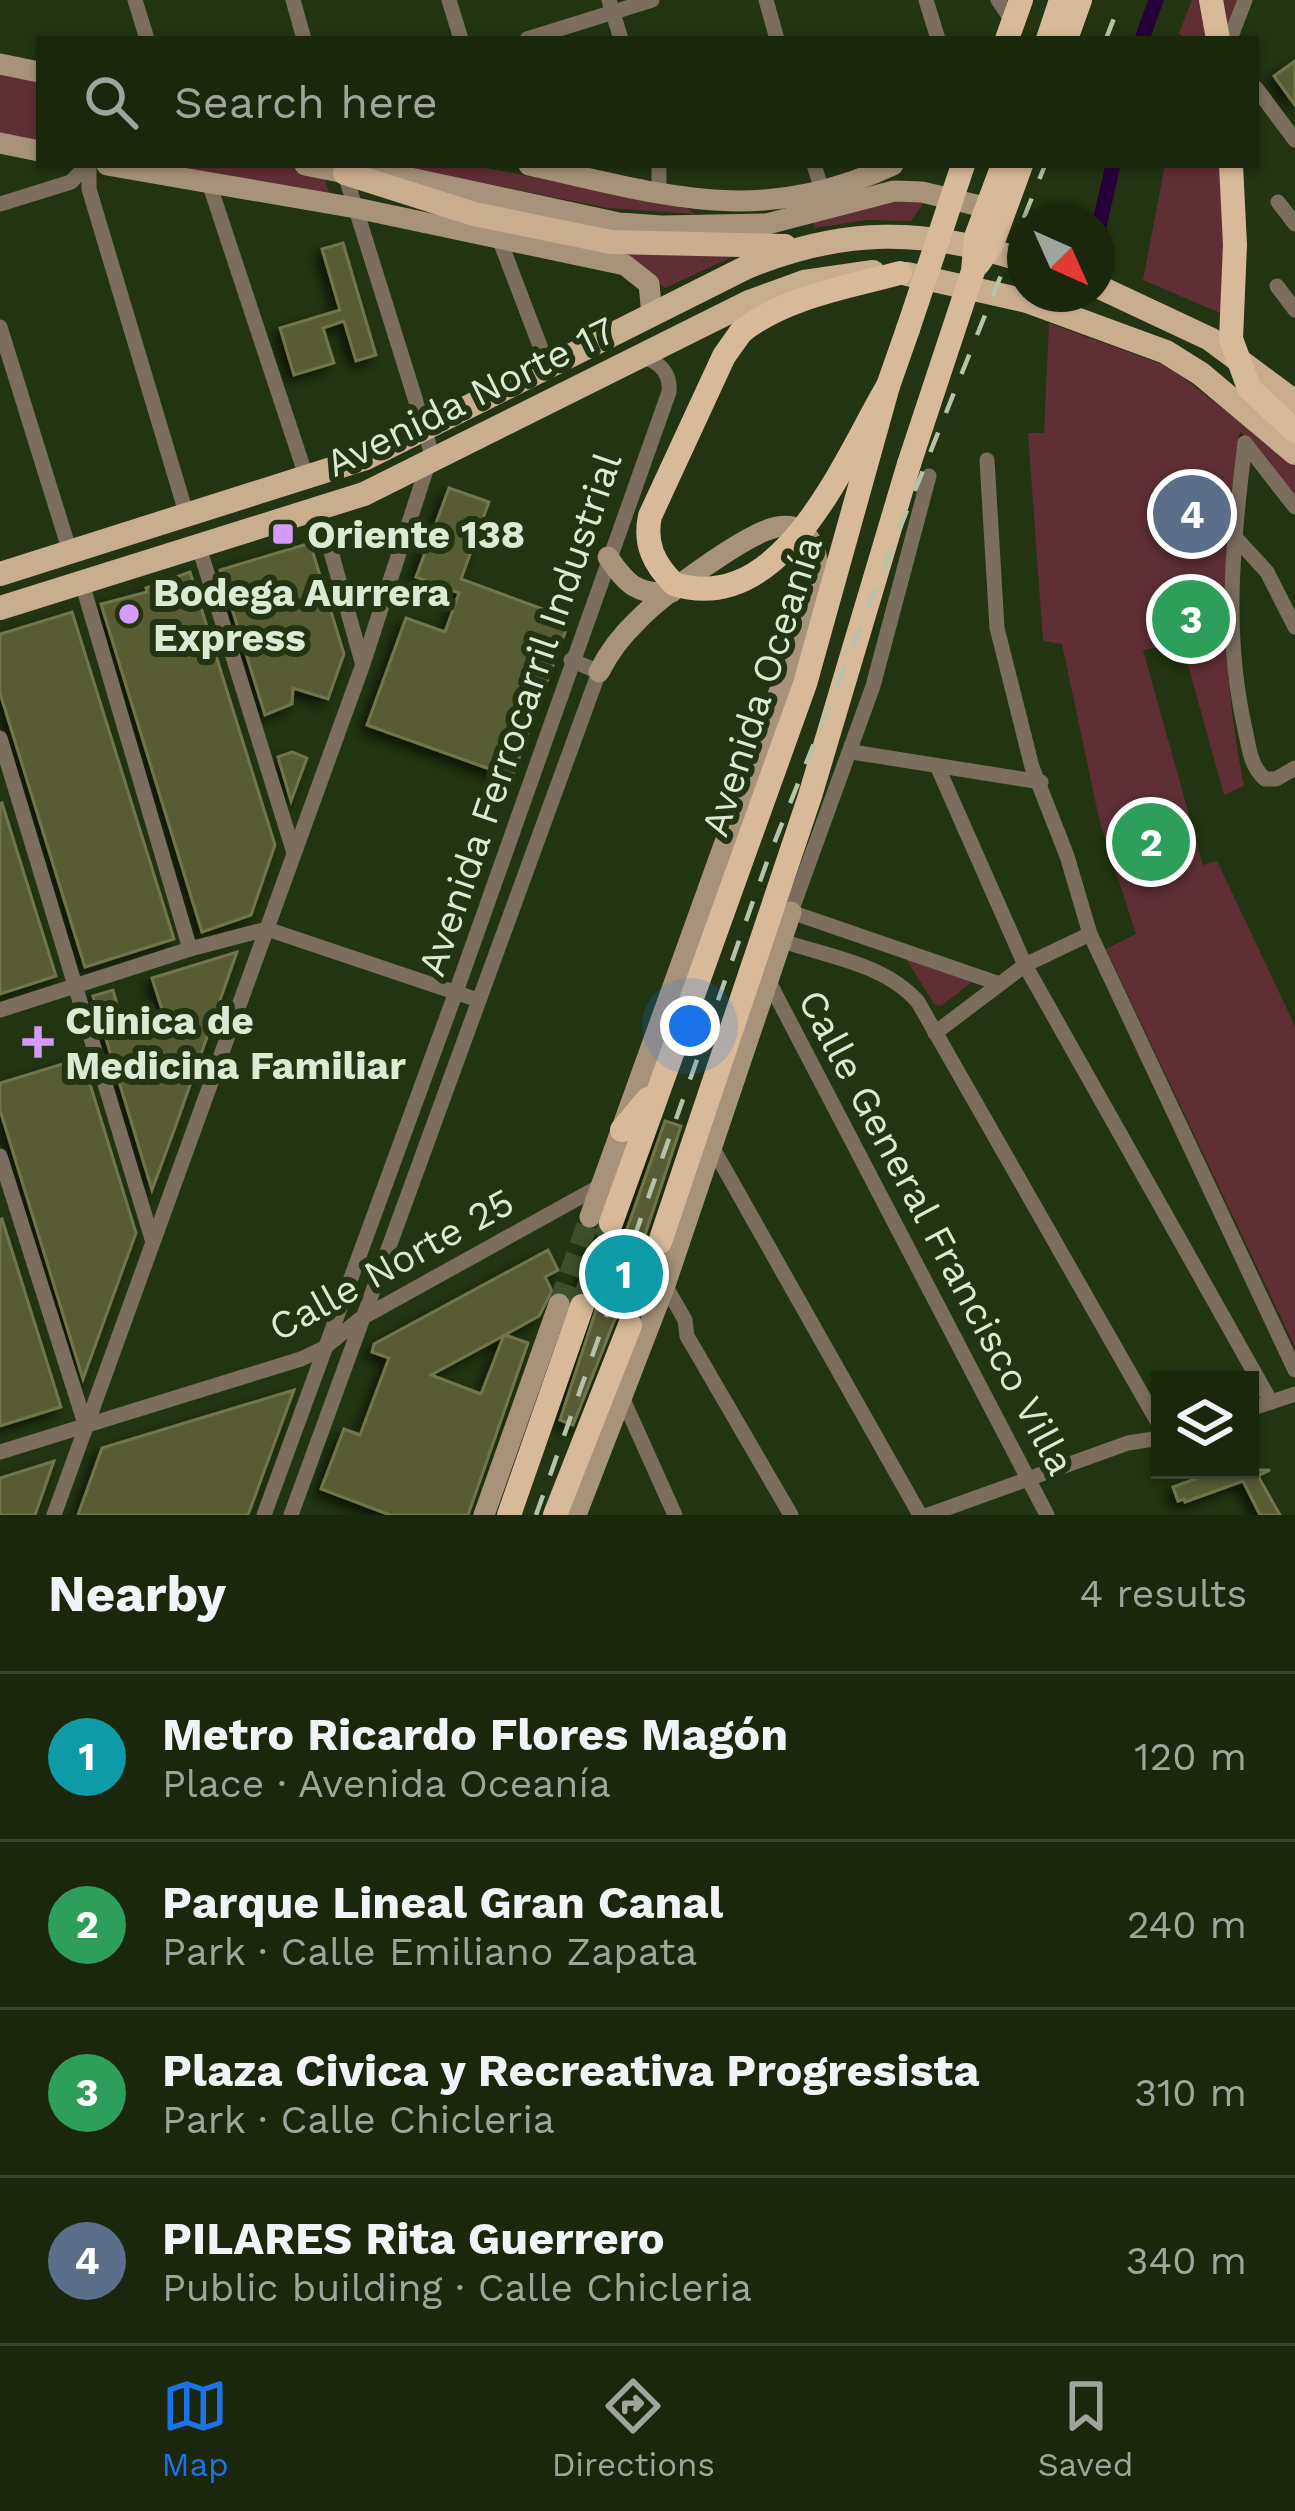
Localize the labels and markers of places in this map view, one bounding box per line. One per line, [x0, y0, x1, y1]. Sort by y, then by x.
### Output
pin: 4 [1153, 469, 1231, 559]
place label: Oriente 138 [307, 512, 525, 557]
marker: Oriente 138 [270, 521, 296, 547]
place label: Bodega Aurrera Express [153, 570, 450, 660]
pin: 3 [1152, 574, 1230, 664]
marker: Bodega Aurrera Express [116, 601, 142, 627]
pin: 2 [1112, 797, 1190, 887]
place label: Clinica de Medicina Familiar [65, 998, 406, 1088]
marker: Clinica de Medicina Familiar [22, 1026, 54, 1058]
pin: 1 [585, 1229, 663, 1319]

